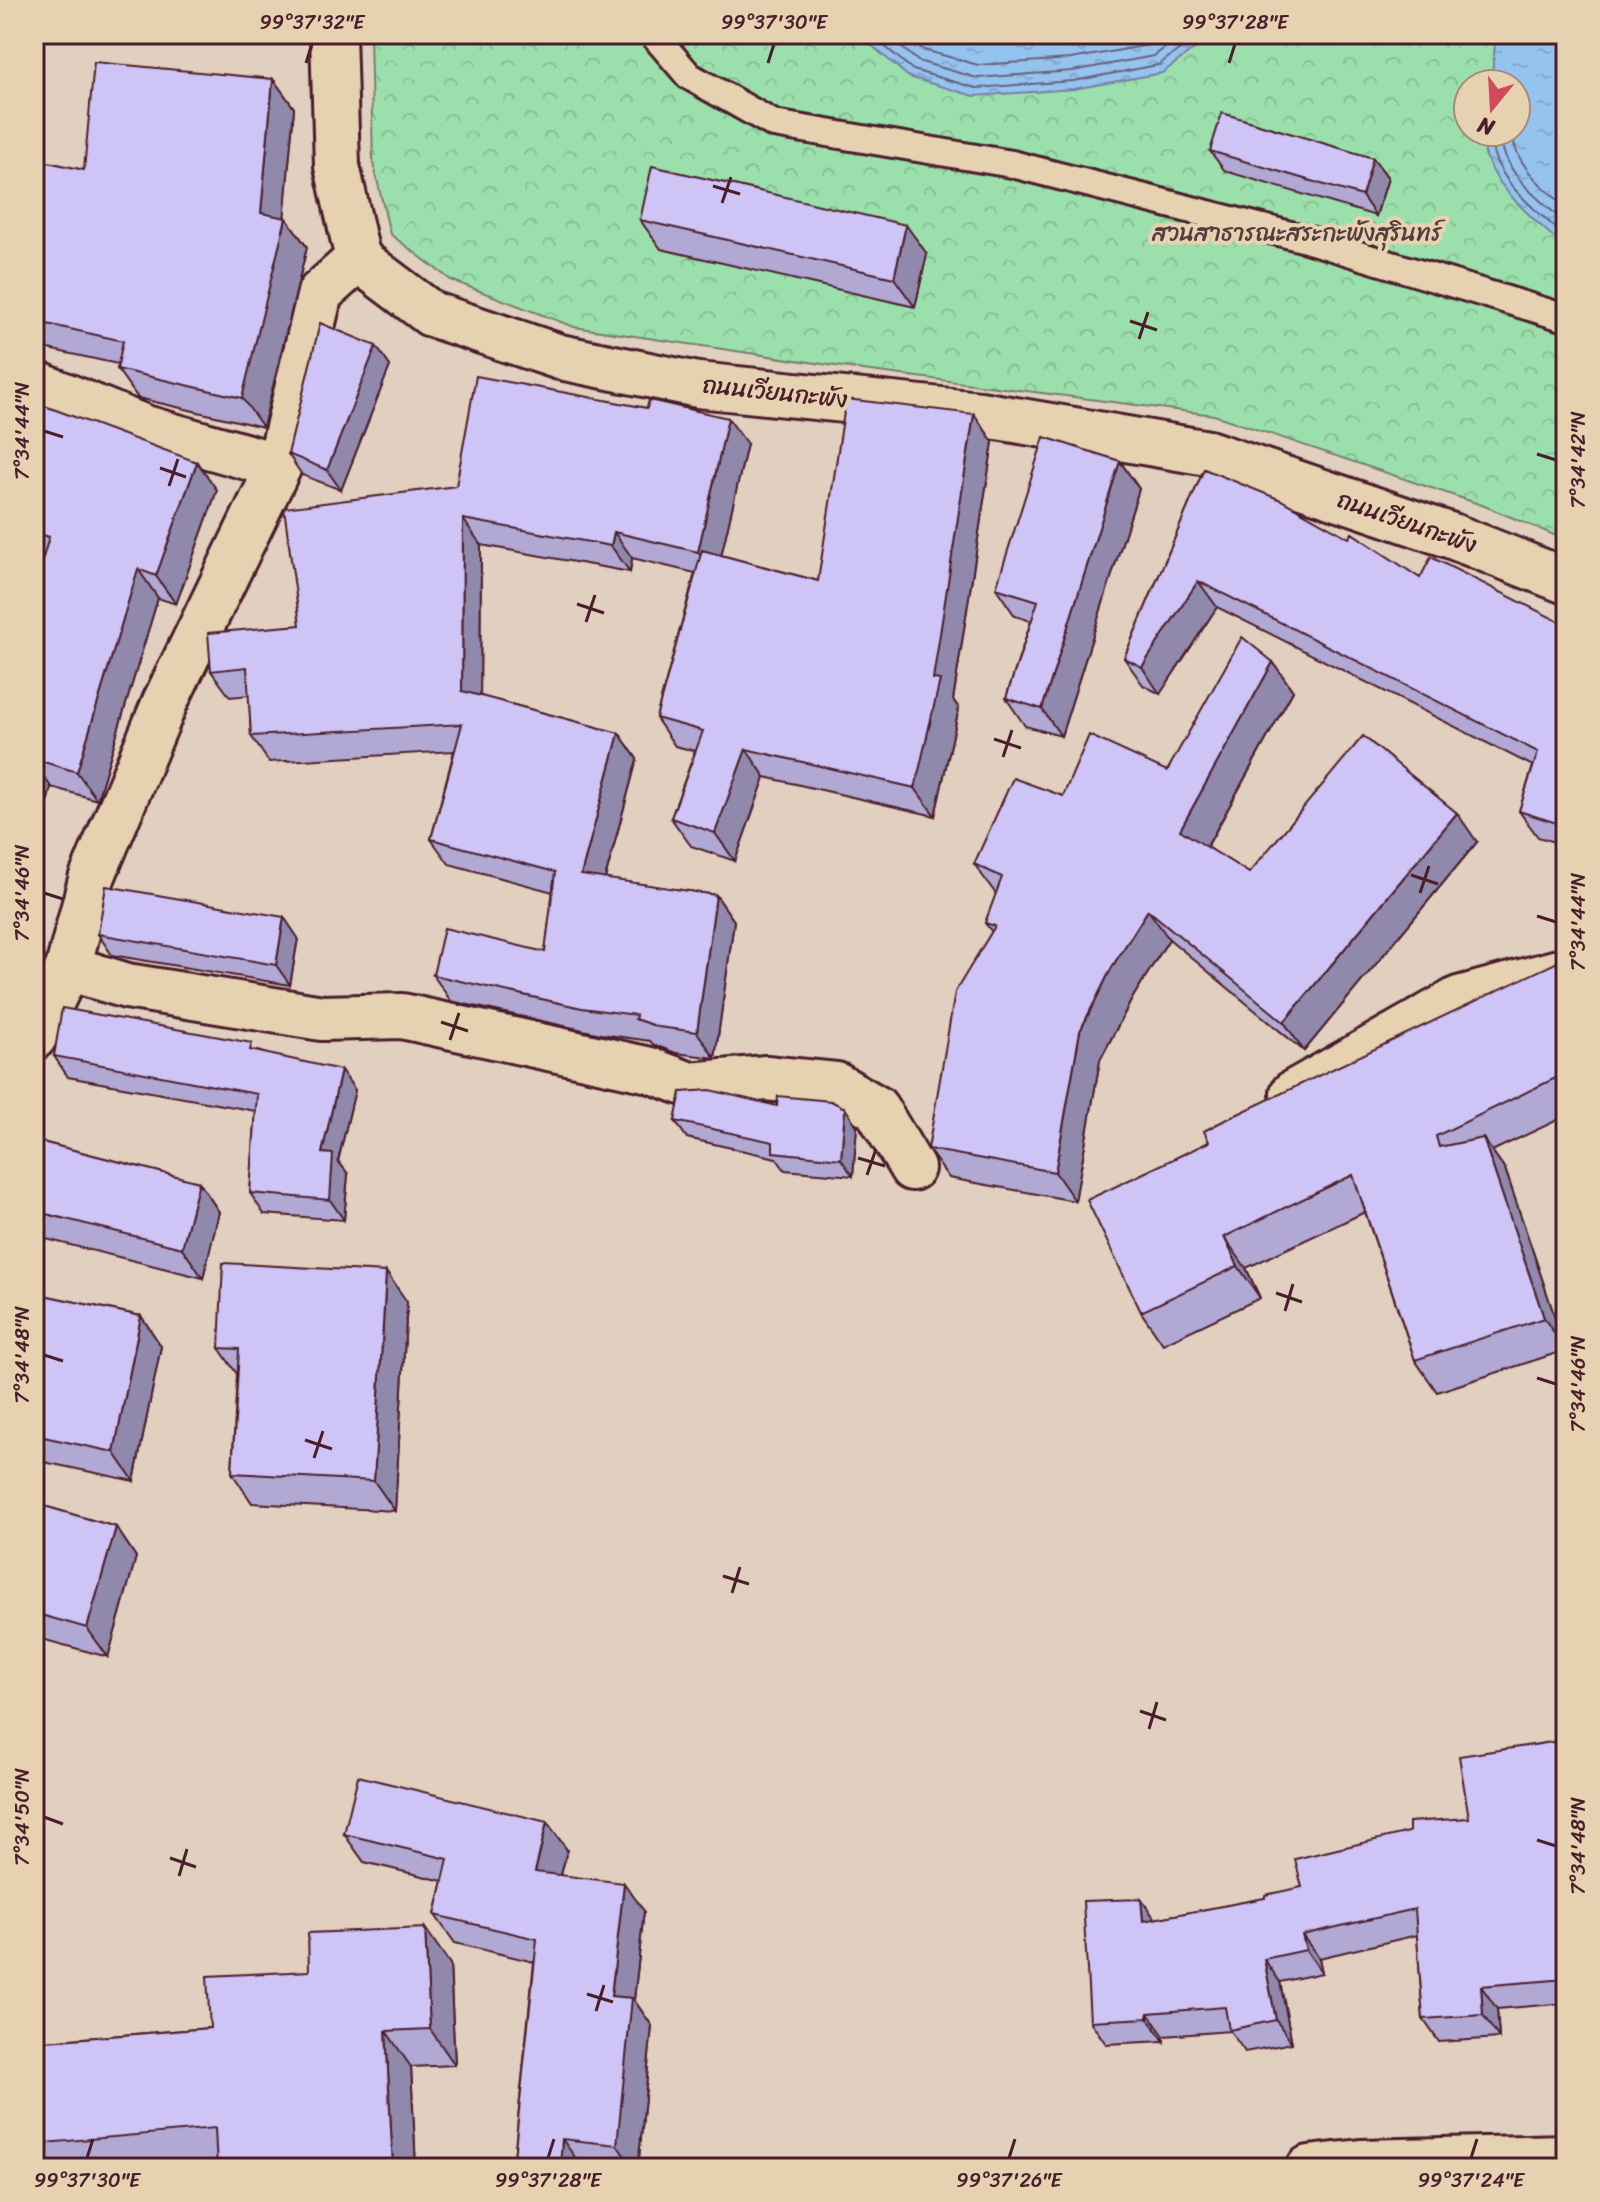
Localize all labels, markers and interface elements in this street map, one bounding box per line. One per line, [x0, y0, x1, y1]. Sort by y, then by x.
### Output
text: 99°37'32"E [260, 5, 366, 40]
text: 99°37'30"E [721, 5, 829, 40]
text: 99°37'28"E [1182, 5, 1290, 40]
north arrow [1452, 68, 1532, 148]
text: N [1472, 105, 1500, 148]
park label: สวนสาธารณะสระกะพังสุรินทร์ [1151, 212, 1446, 254]
street label: ถนนเวียนกะพัง [700, 364, 850, 420]
text: 7°34'44"N [5, 382, 40, 480]
text: 7°34'42"N [1561, 411, 1596, 509]
street label: ถนนเวียนกะพัง [1331, 478, 1483, 566]
text: 7°34'46"N [5, 844, 40, 941]
text: 7°34'44"N [1561, 873, 1596, 971]
text: 7°34'48"N [5, 1306, 40, 1404]
text: 7°34'46"N [1561, 1335, 1596, 1432]
text: 7°34'50"N [5, 1768, 40, 1866]
text: 7°34'48"N [1561, 1797, 1596, 1895]
text: 99°37'30"E [34, 2163, 142, 2198]
text: 99°37'28"E [495, 2163, 603, 2198]
text: 99°37'26"E [956, 2163, 1064, 2198]
text: 99°37'24"E [1418, 2163, 1526, 2198]

